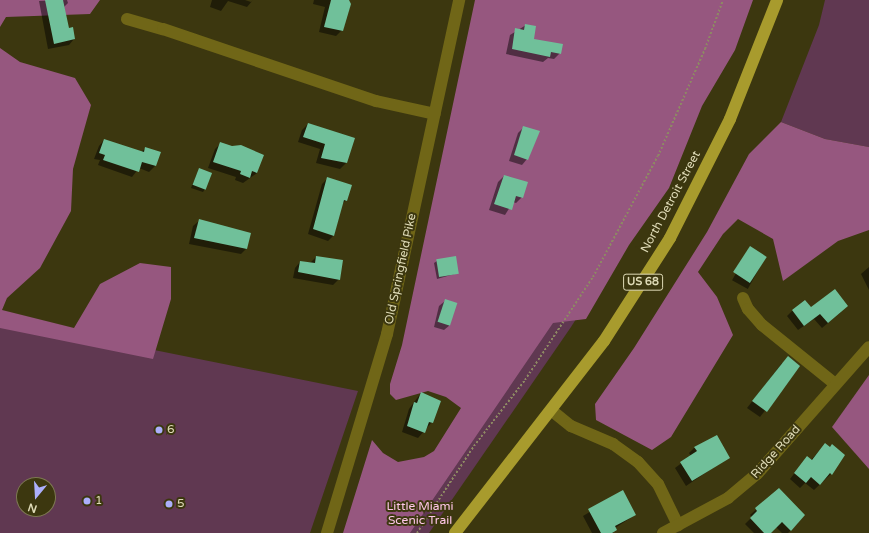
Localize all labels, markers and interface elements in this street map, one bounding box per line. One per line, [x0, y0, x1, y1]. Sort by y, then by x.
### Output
street label: North Detroit Street [638, 149, 704, 255]
street label: Old Springfield Pike [382, 212, 420, 326]
road number: US 68 [623, 273, 663, 291]
street label: Ridge Road [748, 422, 804, 482]
place label: 6 [167, 423, 175, 437]
marker: 6 [154, 425, 164, 435]
north arrow [16, 477, 56, 517]
place label: 1 [95, 494, 103, 508]
marker: 1 [82, 496, 92, 506]
place label: 5 [177, 497, 185, 511]
marker: 5 [164, 499, 174, 509]
text: N [26, 500, 39, 515]
park label: Little Miami Scenic Trail [386, 500, 454, 528]

